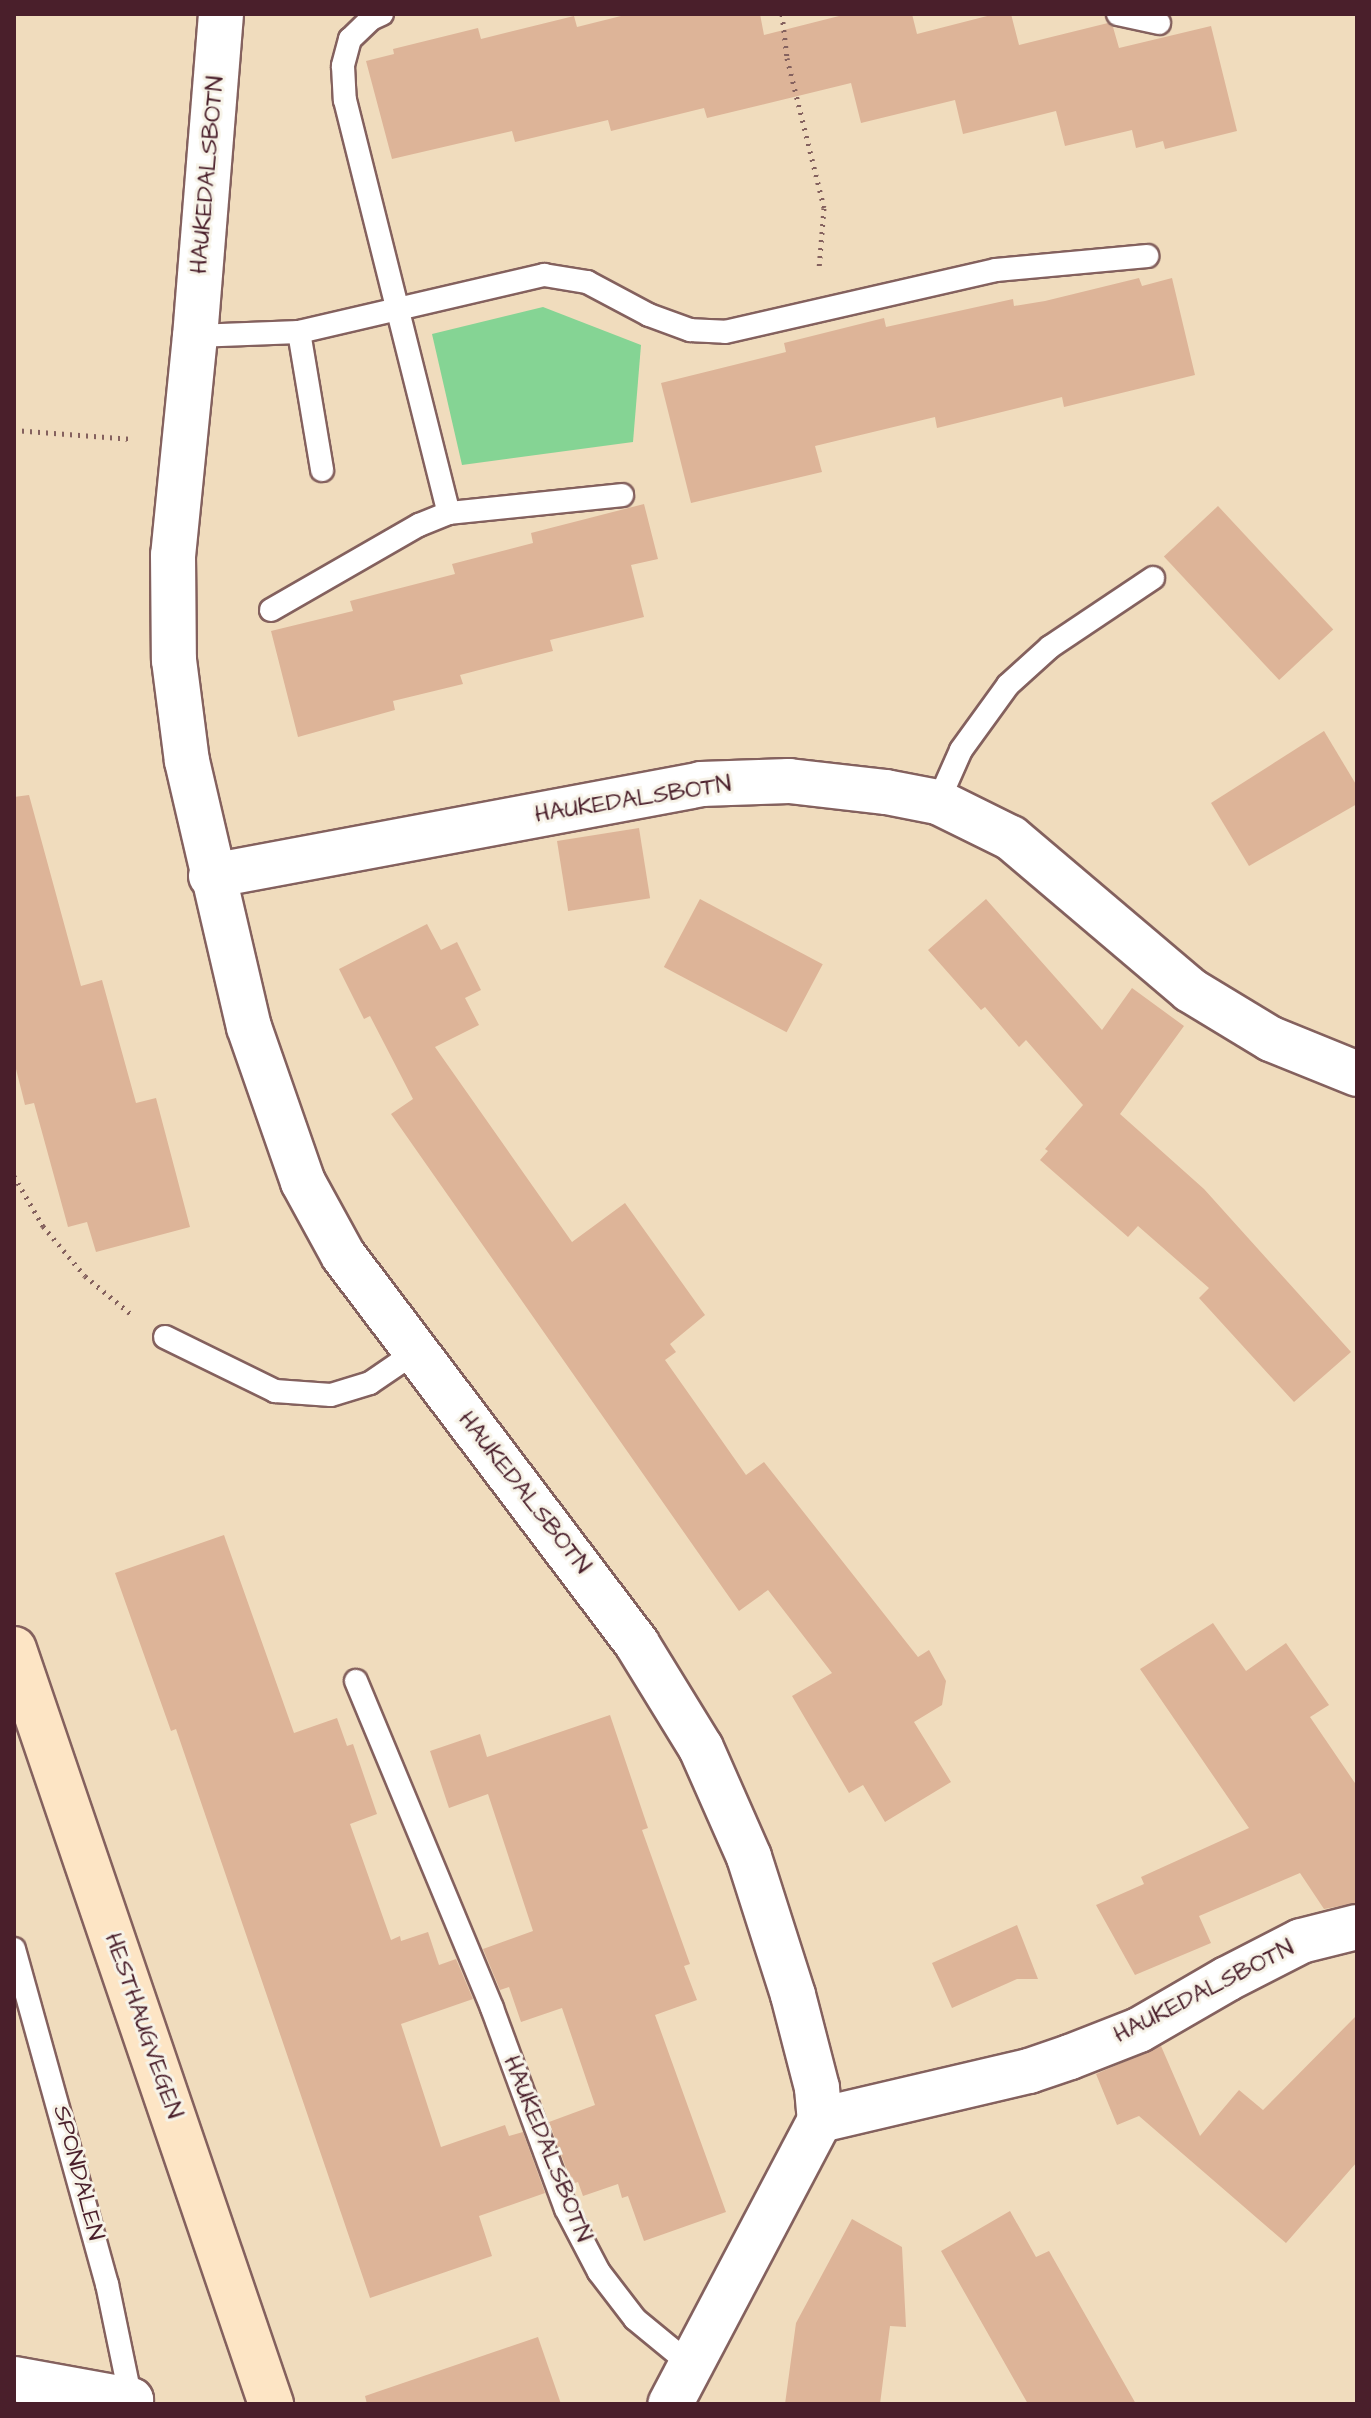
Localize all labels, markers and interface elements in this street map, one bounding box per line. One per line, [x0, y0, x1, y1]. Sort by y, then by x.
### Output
street label: HAUKEDALSBOTN [185, 75, 231, 275]
street label: HAUKEDALSBOTN [533, 770, 733, 830]
street label: HAUKEDALSBOTN [452, 1406, 596, 1580]
street label: HESTHAUGVEGEN [98, 1929, 188, 2123]
street label: HAUKEDALSBOTN [1109, 1934, 1299, 2050]
street label: HAUKEDALSBOTN [497, 2052, 597, 2246]
street label: SPONDALEN [46, 2102, 110, 2244]

